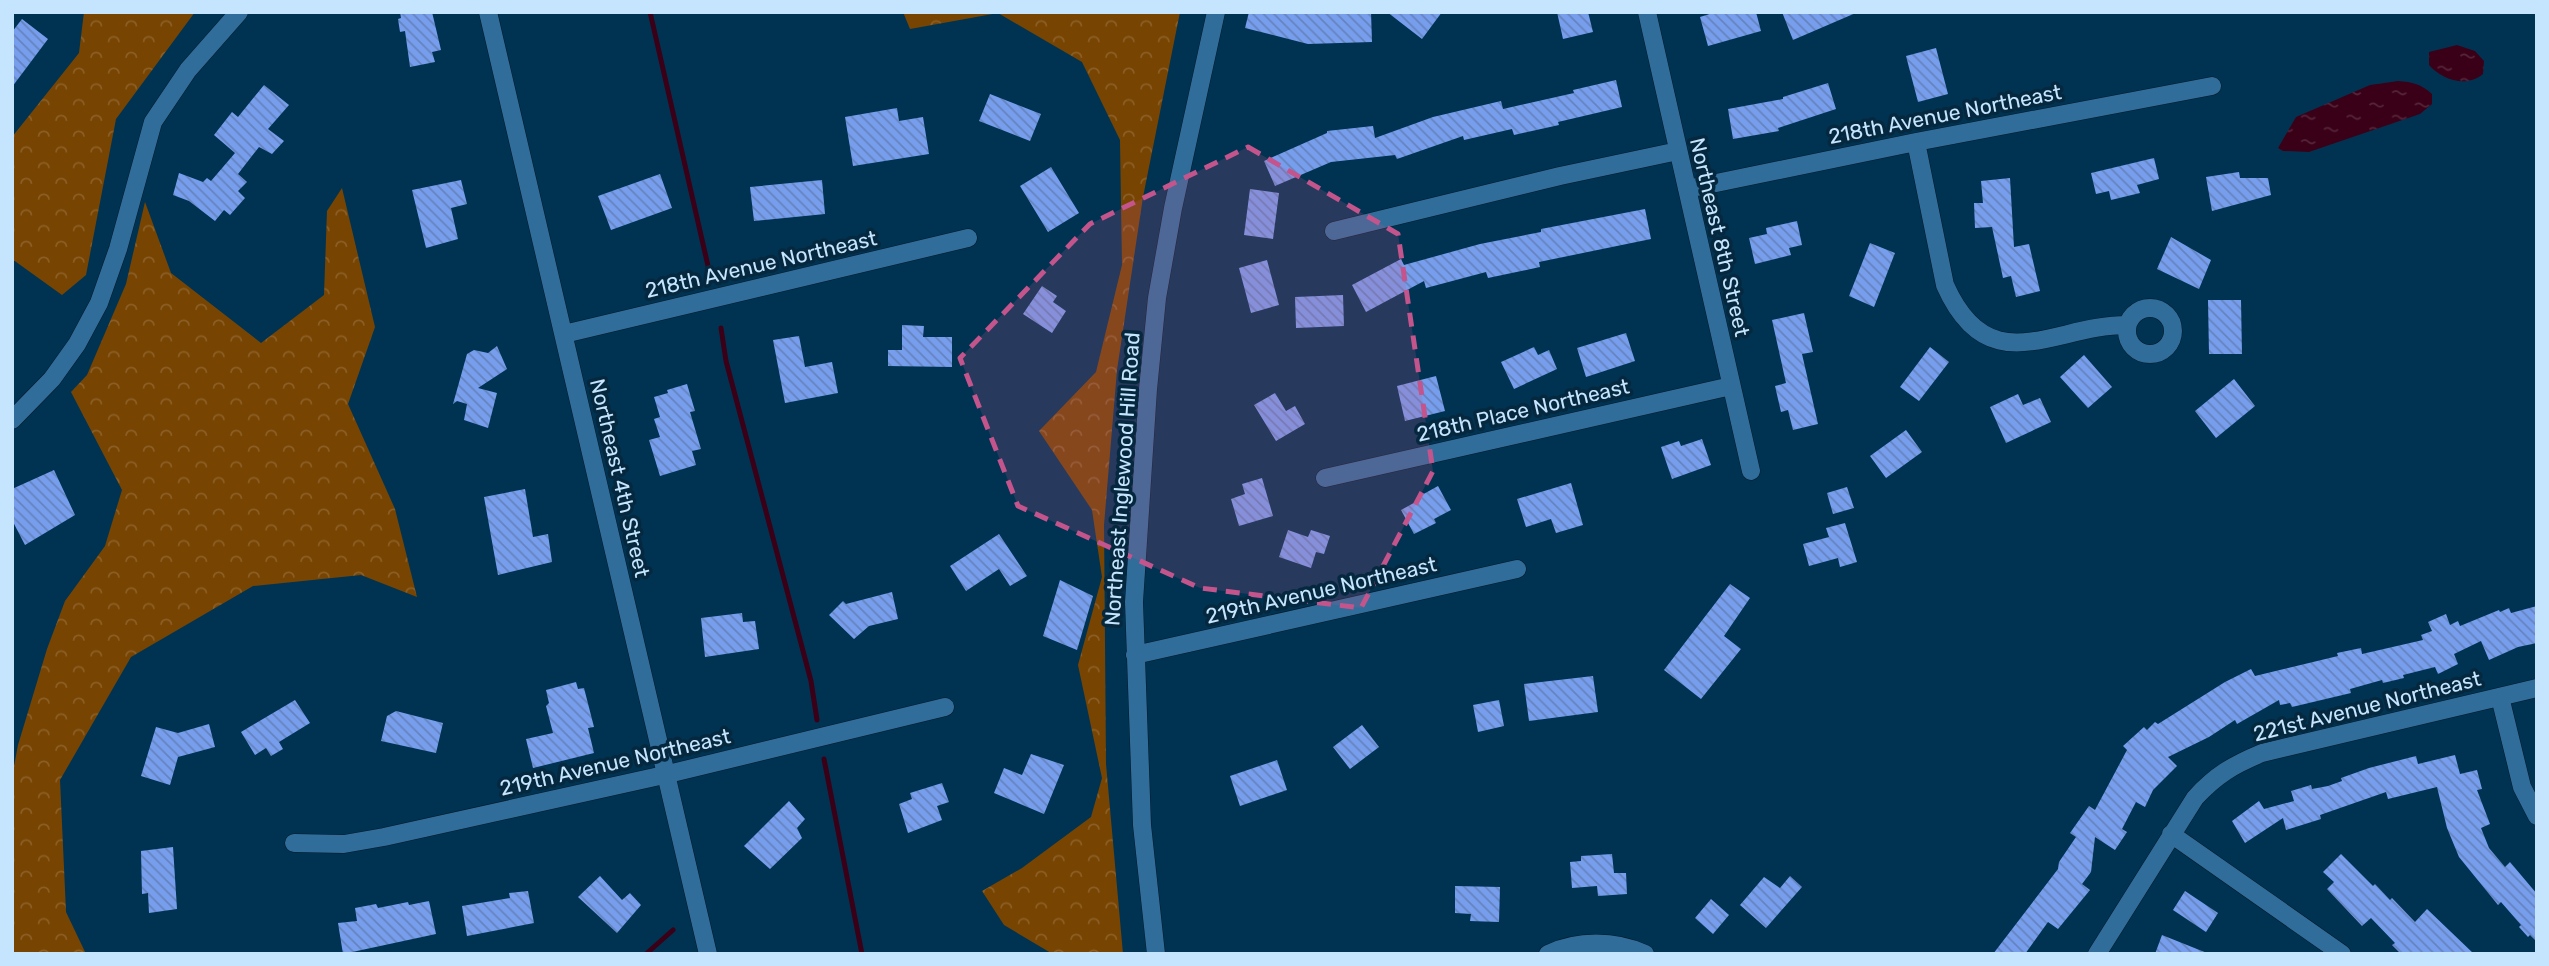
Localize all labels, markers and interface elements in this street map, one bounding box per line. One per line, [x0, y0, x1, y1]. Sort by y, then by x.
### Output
street label: 218th Avenue Northeast [1826, 79, 2064, 149]
street label: Northeast 8th Street [1685, 135, 1755, 339]
street label: 218th Avenue Northeast [643, 225, 879, 303]
street label: Northeast Inglewood Hill Road [1099, 331, 1145, 627]
street label: 218th Place Northeast [1414, 373, 1632, 447]
street label: Northeast 4th Street [585, 376, 655, 580]
street label: 219th Avenue Northeast [1203, 551, 1439, 629]
street label: 221st Avenue Northeast [2251, 666, 2483, 746]
street label: 219th Avenue Northeast [497, 723, 733, 801]

